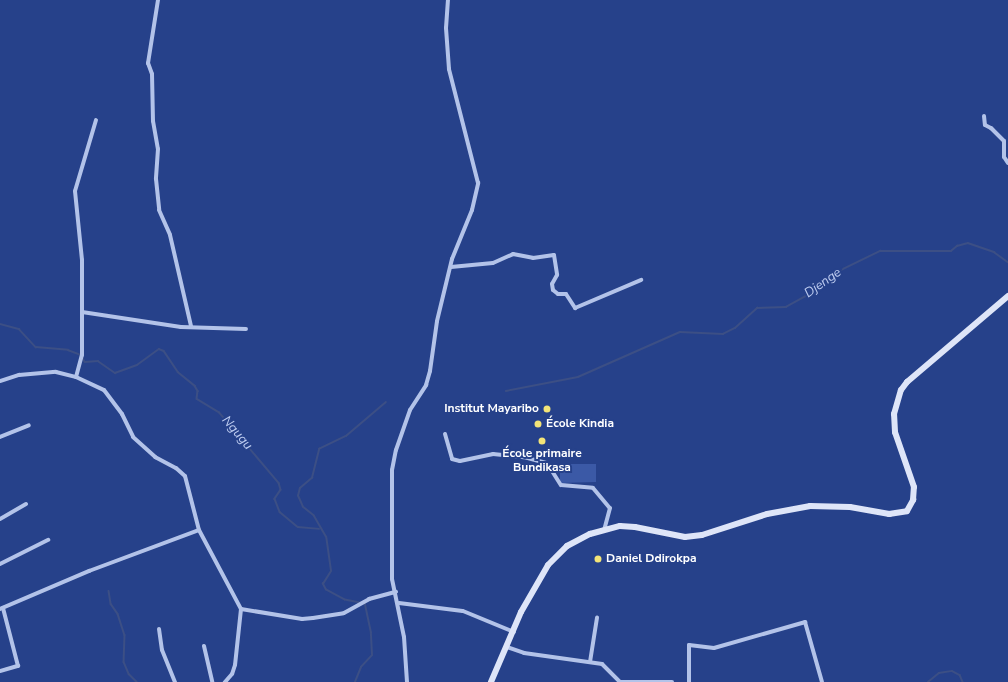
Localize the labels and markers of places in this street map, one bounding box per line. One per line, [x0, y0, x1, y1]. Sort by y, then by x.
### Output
place label: Institut Mayaribo [444, 402, 539, 416]
marker: Institut Mayaribo [542, 404, 552, 414]
place label: École Kindia [546, 417, 614, 431]
marker: École Kindia [533, 419, 543, 429]
marker: École primaire Bundikasa [537, 436, 547, 446]
place label: École primaire Bundikasa [502, 447, 582, 475]
place label: Daniel Ddirokpa [606, 552, 696, 566]
marker: Daniel Ddirokpa [593, 554, 603, 564]

